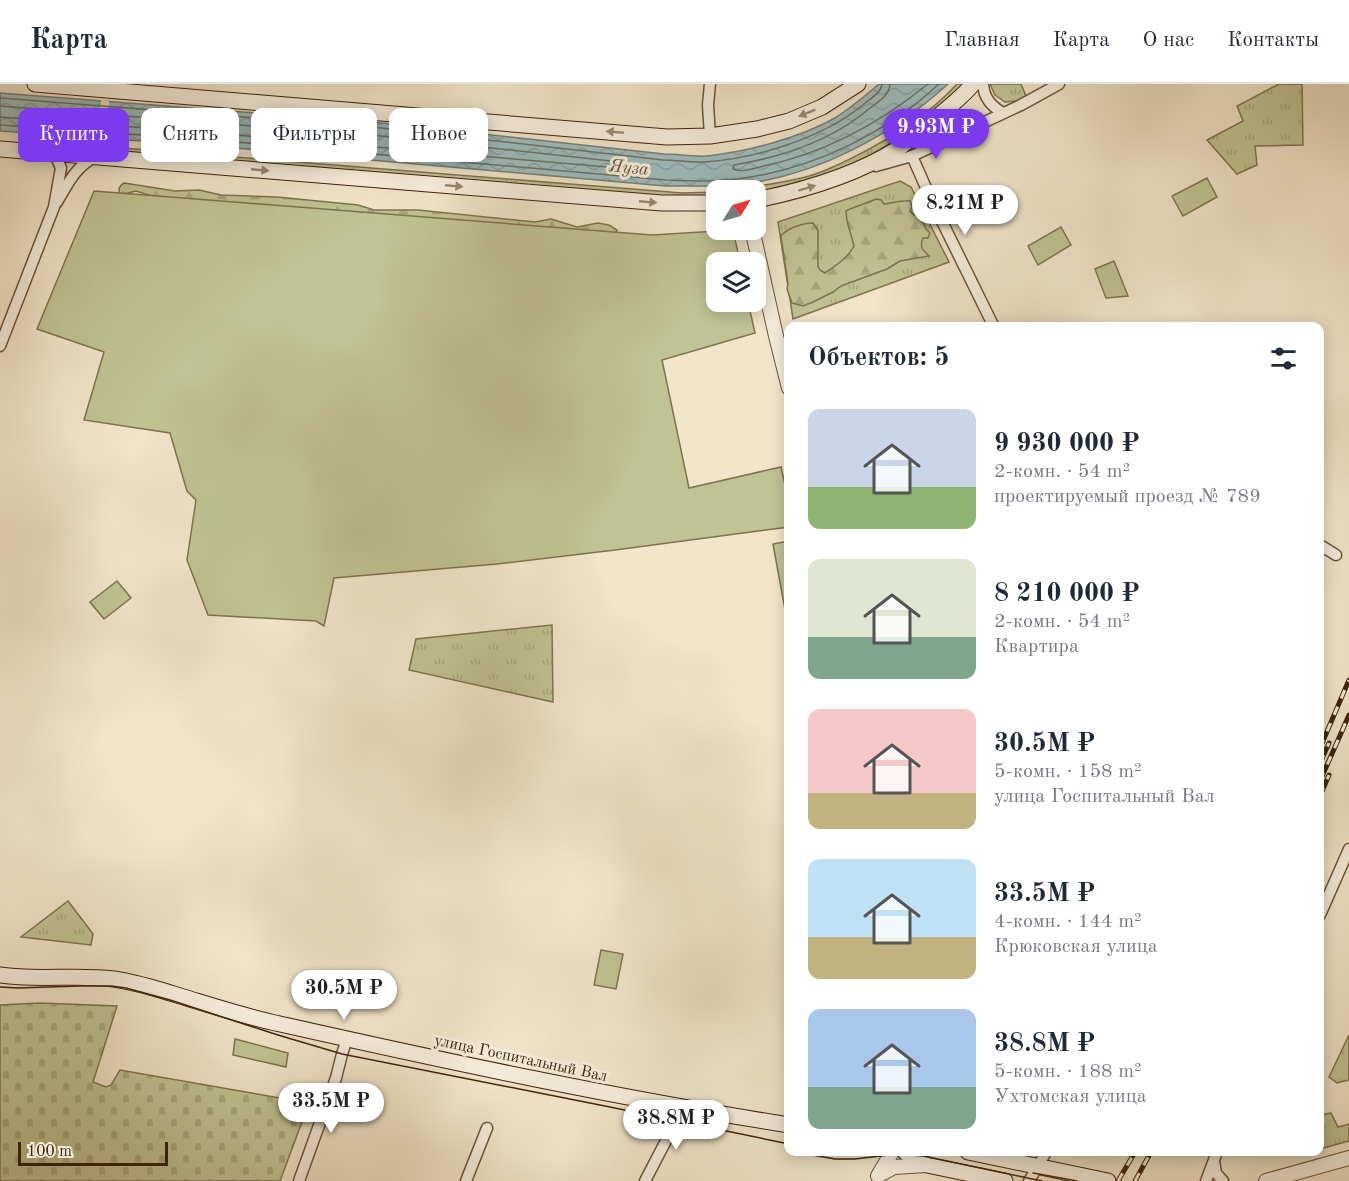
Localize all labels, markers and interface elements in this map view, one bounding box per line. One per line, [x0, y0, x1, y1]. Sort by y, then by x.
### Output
text: Карта [30, 27, 108, 55]
text: Главная [944, 30, 1020, 51]
text: Карта [1053, 30, 1110, 51]
text: О нас [1143, 30, 1194, 51]
text: Контакты [1227, 30, 1319, 51]
chip: Купить [18, 108, 129, 162]
chip: Снять [141, 108, 239, 162]
chip: Фильтры [251, 108, 377, 162]
chip: Новое [389, 108, 488, 162]
one-way arrow [798, 109, 816, 118]
pin: 9.93M ₽ [881, 109, 991, 160]
text: 9.93M ₽ [897, 118, 975, 138]
one-way arrow [606, 128, 625, 137]
water label: Яуза [608, 157, 650, 179]
one-way arrow [250, 165, 269, 175]
north arrow [706, 180, 766, 240]
map controls [706, 180, 766, 312]
one-way arrow [444, 181, 463, 191]
one-way arrow [798, 183, 816, 192]
pin: 8.21M ₽ [910, 185, 1020, 236]
text: 8.21M ₽ [926, 194, 1004, 214]
one-way arrow [639, 197, 658, 207]
button: layers [706, 252, 766, 312]
icon: filters [1267, 342, 1300, 375]
text: Объектов: 5 [808, 345, 949, 371]
text: 9 930 000 ₽ [994, 431, 1140, 457]
icon: home [856, 433, 928, 505]
text: 2-комн. · 54 m² [994, 462, 1130, 482]
text: проектируемый проезд № 789 [994, 487, 1261, 507]
text: 8 210 000 ₽ [994, 581, 1140, 607]
icon: home [856, 583, 928, 655]
text: 2-комн. · 54 m² [994, 612, 1130, 632]
text: Квартира [994, 637, 1079, 657]
text: 30.5M ₽ [994, 731, 1095, 757]
icon: home [856, 733, 928, 805]
text: 5-комн. · 158 m² [994, 762, 1142, 782]
text: улица Госпитальный Вал [994, 787, 1215, 807]
text: 33.5M ₽ [994, 881, 1095, 907]
icon: home [856, 883, 928, 955]
text: 4-комн. · 144 m² [994, 912, 1142, 932]
text: Крюковская улица [994, 937, 1158, 957]
pin: 30.5M ₽ [289, 970, 399, 1021]
text: 30.5M ₽ [305, 979, 383, 999]
text: 38.8M ₽ [994, 1031, 1095, 1057]
street label: улица Госпитальный Вал [433, 1033, 609, 1085]
icon: home [856, 1033, 928, 1105]
text: 5-комн. · 188 m² [994, 1062, 1142, 1082]
pin: 33.5M ₽ [276, 1083, 386, 1134]
text: Ухтомская улица [994, 1087, 1147, 1107]
text: 33.5M ₽ [292, 1092, 370, 1112]
pin: 38.8M ₽ [621, 1100, 731, 1151]
text: 38.8M ₽ [637, 1109, 715, 1129]
scale bar [18, 1139, 168, 1166]
text: 100 m [27, 1144, 72, 1160]

